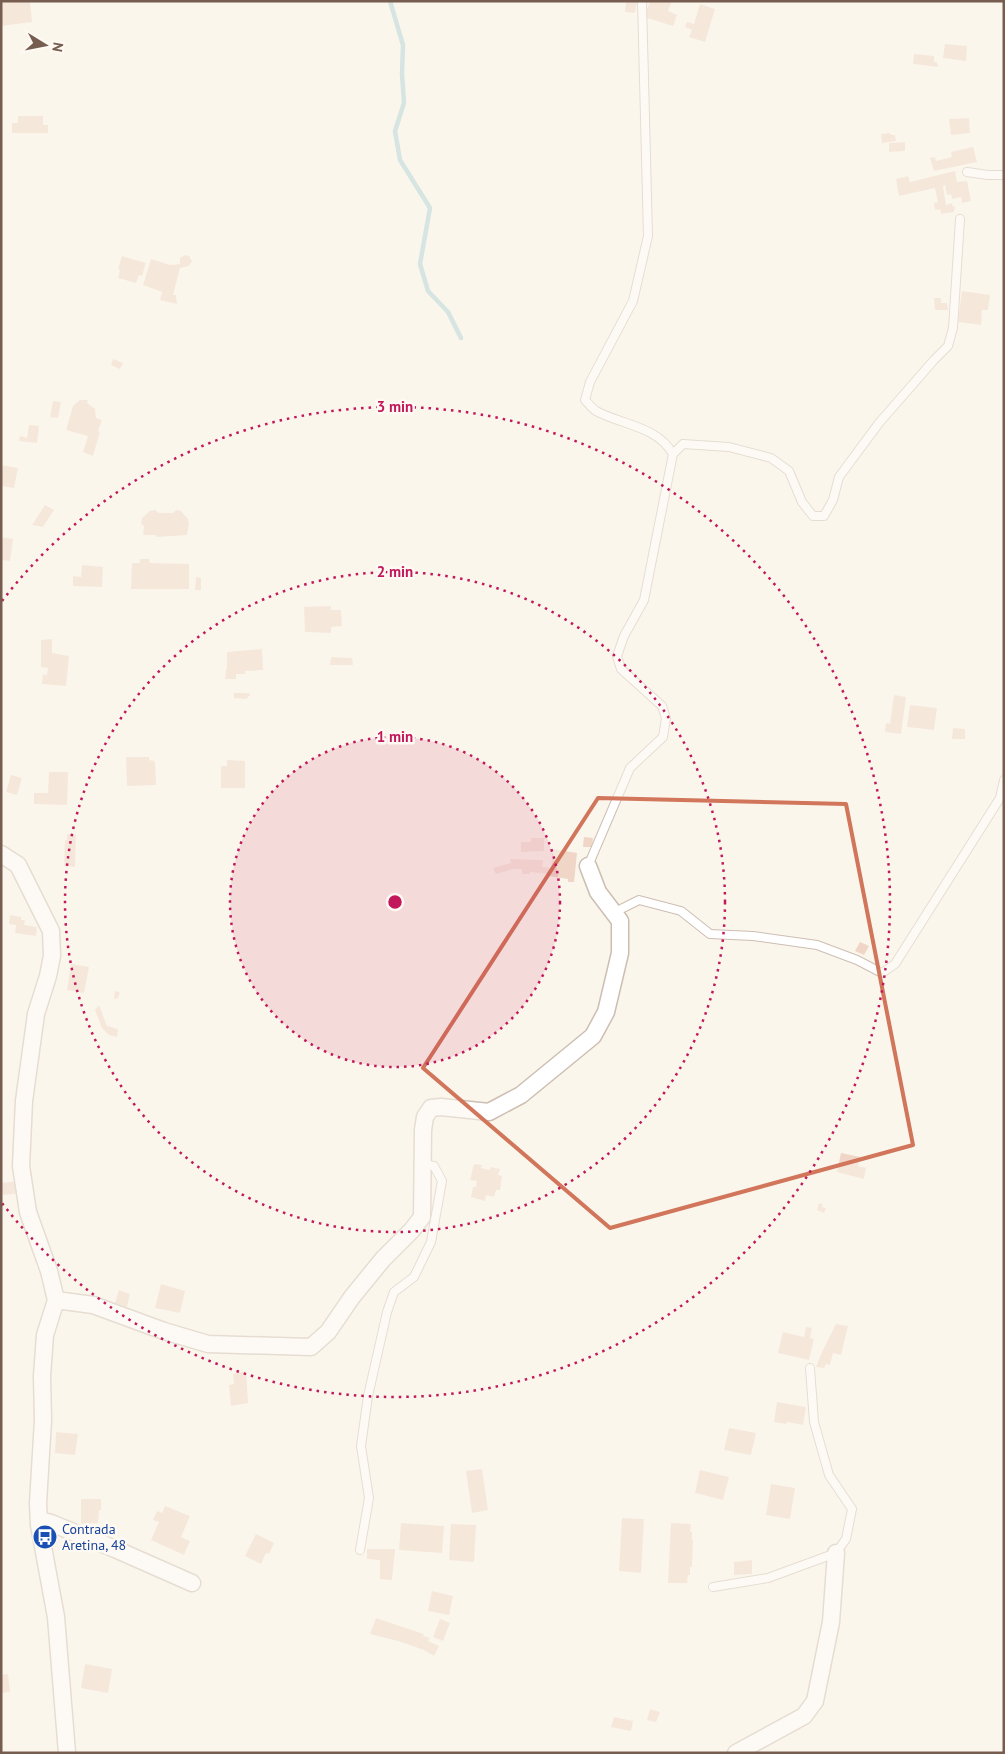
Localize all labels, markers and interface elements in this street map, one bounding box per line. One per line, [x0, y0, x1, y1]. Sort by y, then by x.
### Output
north arrow [20, 20, 70, 70]
text: N [48, 41, 67, 53]
text: 3 min [377, 397, 413, 416]
text: 2 min [377, 562, 413, 581]
text: 1 min [377, 727, 413, 746]
centre of rings [386, 893, 404, 911]
place label: Contrada Aretina, 48 [62, 1520, 126, 1554]
bus stop icon: Contrada Aretina, 48 [32, 1524, 58, 1550]

